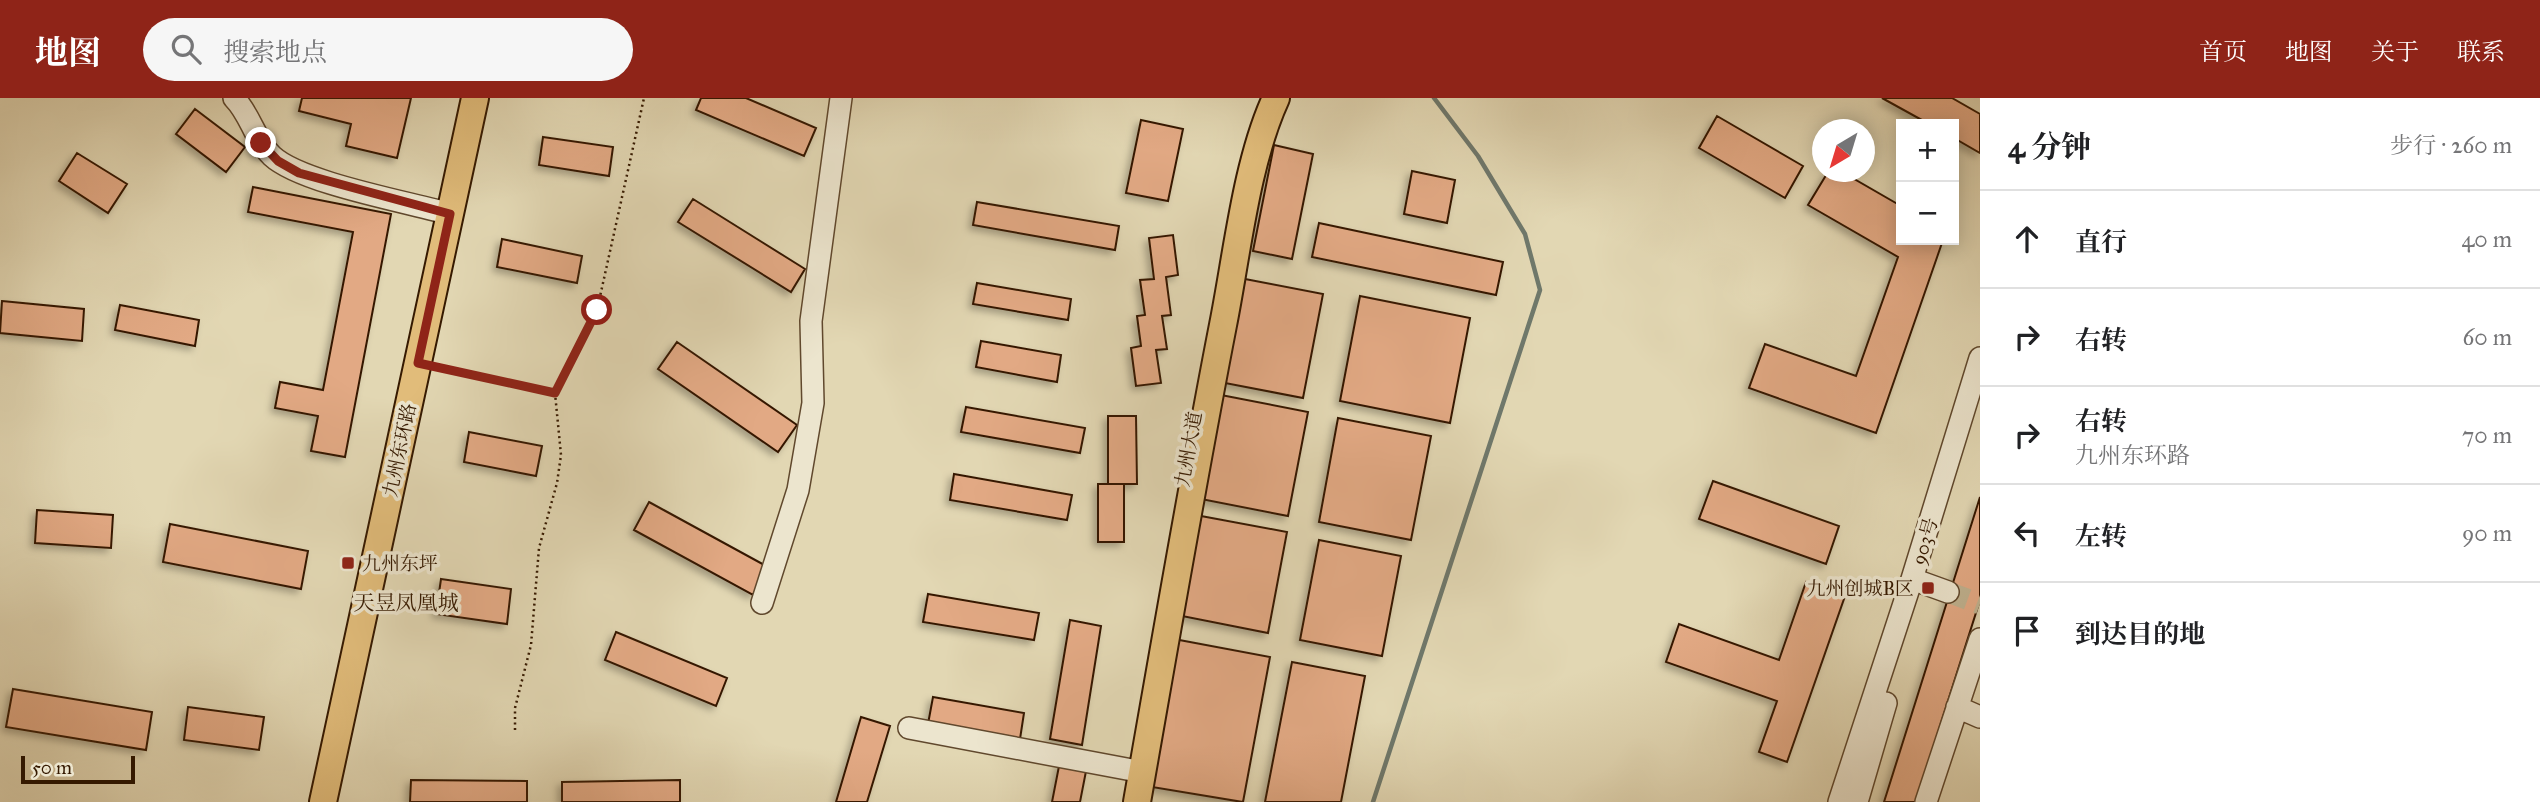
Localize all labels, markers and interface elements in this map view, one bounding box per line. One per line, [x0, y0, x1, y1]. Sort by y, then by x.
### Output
search box [143, 18, 633, 81]
icon: search [167, 30, 205, 68]
text: 地图 [35, 33, 101, 73]
text: 搜索地点 [223, 36, 327, 68]
text: 首页 [2199, 37, 2247, 67]
text: 地图 [2285, 37, 2333, 67]
text: 关于 [2371, 37, 2419, 67]
text: 联系 [2457, 37, 2505, 67]
north arrow [1812, 119, 1875, 182]
map controls [1896, 119, 1959, 245]
button: + [1896, 119, 1959, 182]
route end [245, 127, 276, 158]
text: 4 分钟 [2008, 129, 2091, 165]
text: 步行 · 260 m [2390, 131, 2512, 159]
button: − [1896, 182, 1959, 245]
icon: ahead [2008, 220, 2046, 258]
text: 40 m [2462, 225, 2512, 253]
text: 直行 [2075, 226, 2127, 258]
route start [581, 294, 612, 325]
icon: right [2008, 318, 2046, 356]
text: 60 m [2463, 323, 2512, 351]
text: 右转 [2075, 324, 2127, 356]
street label: 九州东环路 [378, 401, 421, 499]
text: 右转 [2075, 405, 2127, 437]
street label: 九州大道 [1171, 410, 1206, 489]
icon: right [2008, 416, 2046, 454]
text: 70 m [2462, 421, 2512, 449]
text: 九州东环路 [2075, 441, 2190, 469]
icon: left [2008, 514, 2046, 552]
street label: 903号 [1906, 515, 1942, 567]
text: 90 m [2462, 519, 2512, 547]
text: 左转 [2075, 520, 2127, 552]
place label: 九州东坪 [362, 552, 438, 575]
marker: 九州东坪 [340, 555, 356, 571]
place label: 九州创城B区 [1806, 577, 1914, 600]
marker: 九州创城B区 [1920, 580, 1936, 596]
district label: 天昱凤凰城 [354, 590, 459, 616]
icon: arrive [2008, 612, 2046, 650]
text: 到达目的地 [2075, 618, 2205, 650]
scale bar [21, 753, 135, 785]
text: 50 m [32, 756, 72, 779]

